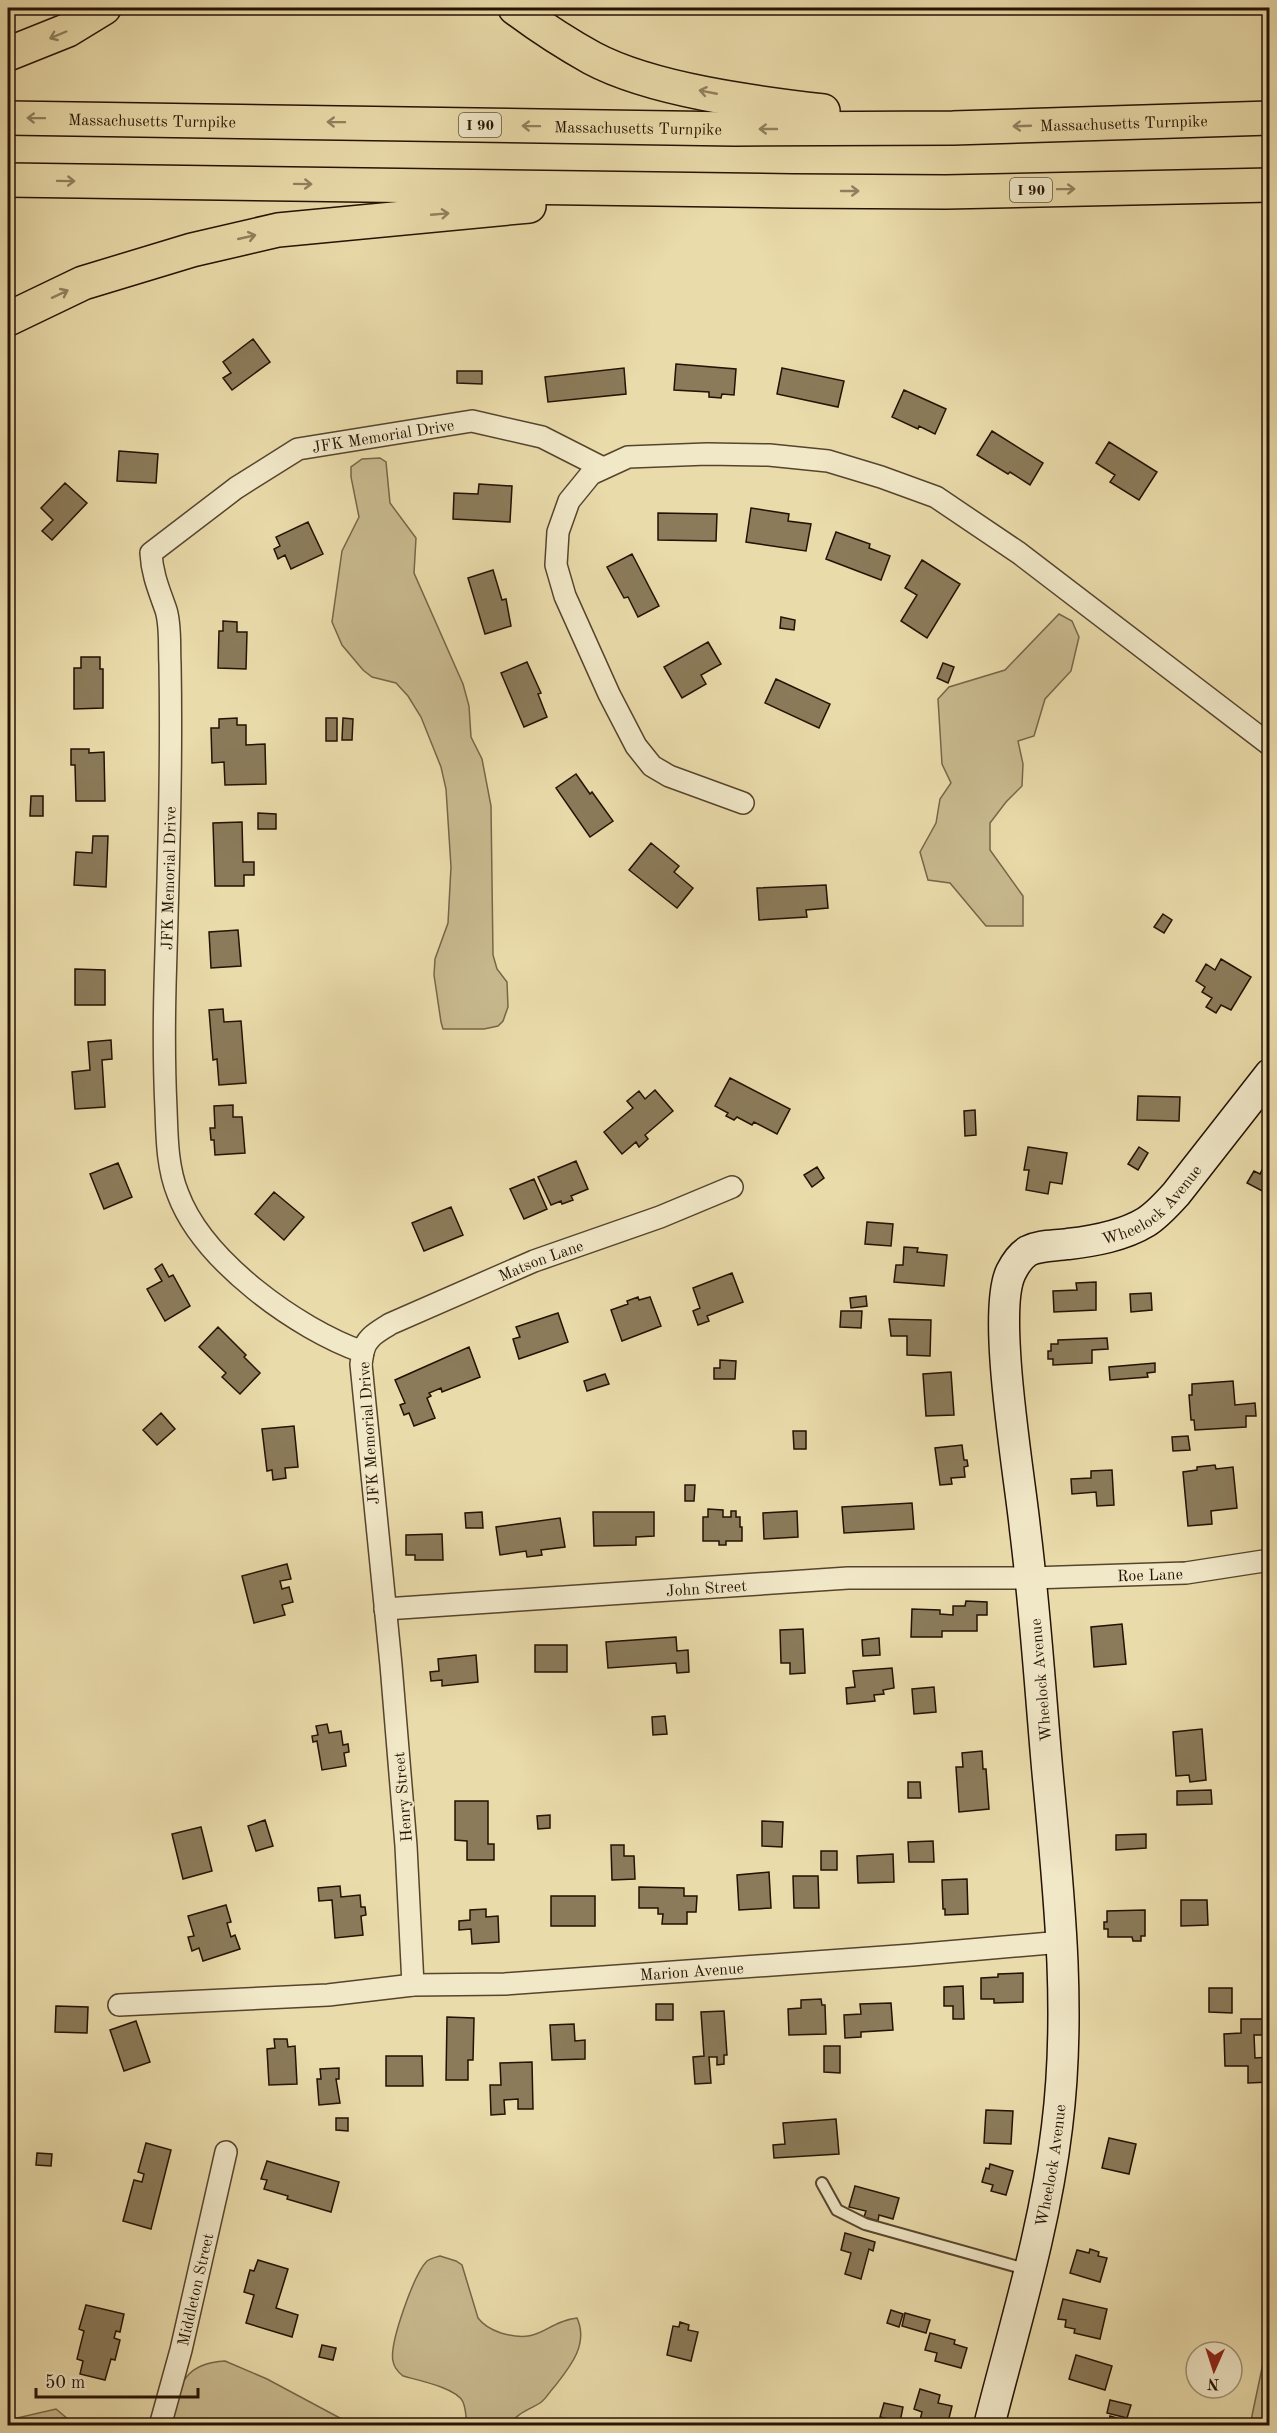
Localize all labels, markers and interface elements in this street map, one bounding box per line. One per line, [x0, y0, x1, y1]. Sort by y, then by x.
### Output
one-way arrow [49, 30, 67, 41]
one-way arrow [698, 86, 718, 97]
one-way arrow [27, 112, 47, 124]
street label: Massachusetts Turnpike [68, 113, 236, 131]
road number: I 90 [459, 113, 501, 137]
street label: Massachusetts Turnpike [1040, 114, 1208, 135]
one-way arrow [327, 116, 347, 128]
one-way arrow [522, 120, 542, 131]
street label: Massachusetts Turnpike [554, 120, 722, 139]
one-way arrow [1013, 120, 1033, 132]
one-way arrow [759, 123, 779, 135]
one-way arrow [55, 175, 75, 186]
one-way arrow [292, 178, 312, 190]
road number: I 90 [1010, 178, 1052, 202]
one-way arrow [1056, 184, 1076, 195]
one-way arrow [840, 185, 860, 197]
one-way arrow [429, 208, 449, 219]
one-way arrow [237, 231, 256, 243]
one-way arrow [51, 287, 69, 299]
street label: JFK Memorial Drive [311, 418, 456, 457]
street label: JFK Memorial Drive [160, 806, 180, 950]
street label: Wheelock Avenue [1100, 1163, 1205, 1248]
street label: Matson Lane [497, 1238, 586, 1285]
street label: JFK Memorial Drive [357, 1361, 383, 1505]
street label: Roe Lane [1117, 1567, 1183, 1585]
street label: John Street [666, 1579, 748, 1600]
street label: Wheelock Avenue [1029, 1618, 1055, 1742]
street label: Henry Street [392, 1751, 416, 1843]
street label: Marion Avenue [639, 1961, 744, 1984]
street label: Wheelock Avenue [1034, 2104, 1069, 2228]
street label: Middleton Street [176, 2231, 217, 2348]
north arrow [1184, 2340, 1244, 2400]
scale bar [36, 2361, 198, 2399]
text: 50 m [45, 2374, 85, 2392]
text: N [1206, 2375, 1220, 2391]

